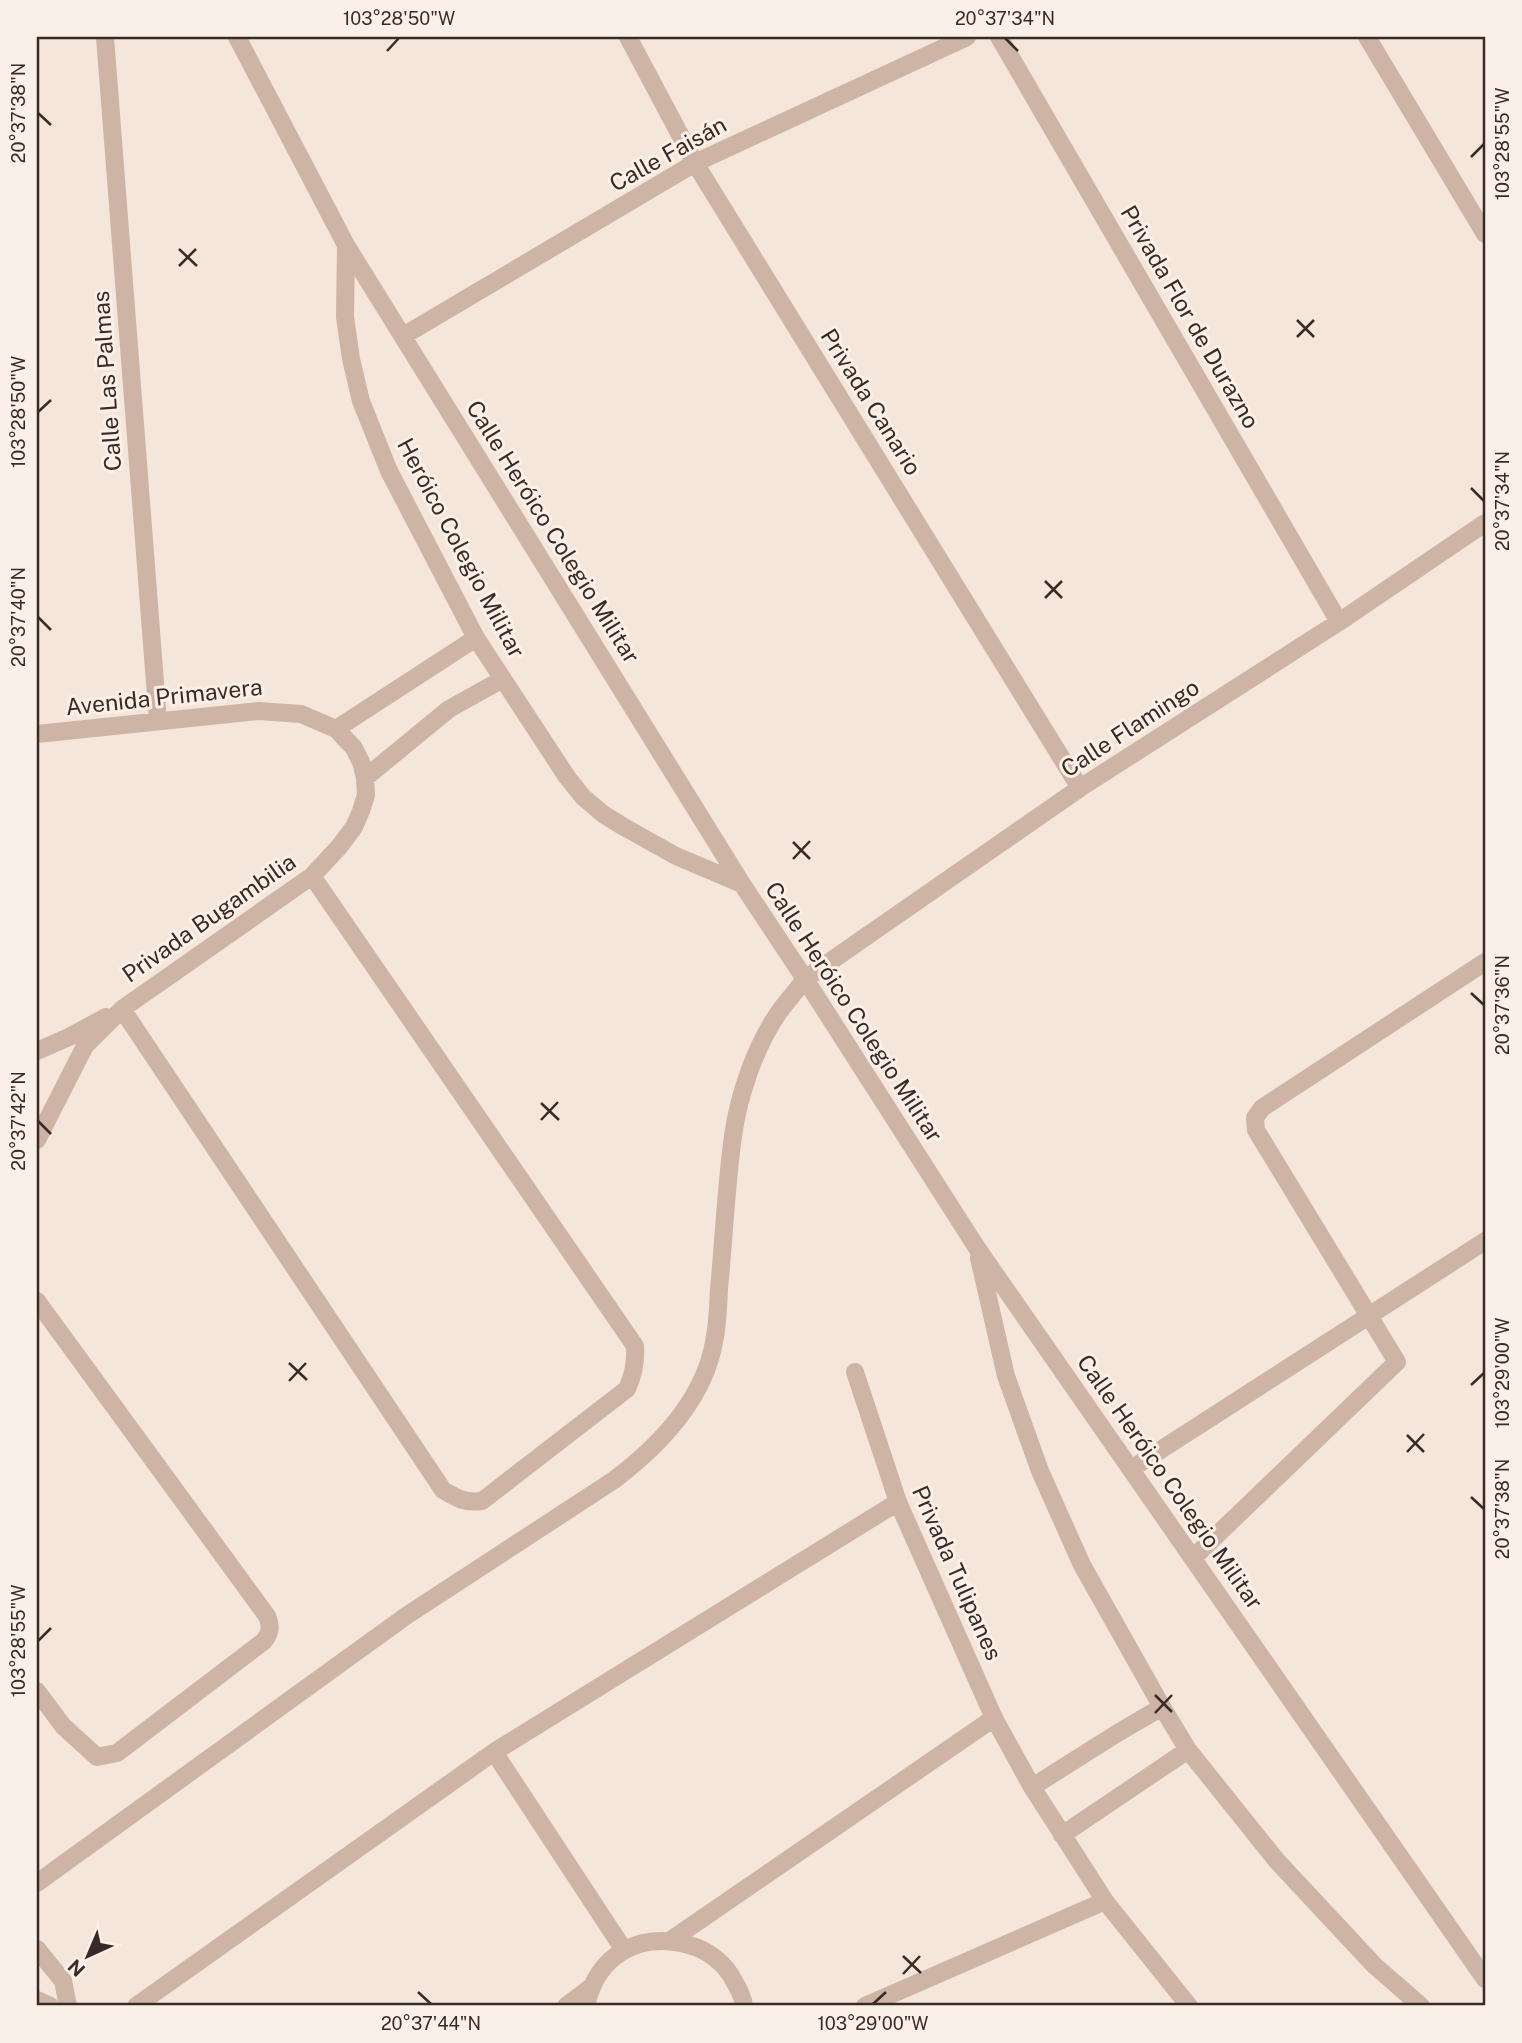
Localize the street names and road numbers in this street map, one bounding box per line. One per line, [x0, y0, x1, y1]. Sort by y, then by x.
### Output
street label: Calle Faisán [605, 110, 731, 197]
street label: Privada Flor de Durazno [1115, 200, 1265, 433]
street label: Calle Las Palmas [87, 290, 126, 472]
street label: Privada Canario [816, 324, 927, 480]
street label: Calle Heróico Colegio Militar [460, 395, 646, 669]
street label: Heróico Colegio Militar [391, 433, 531, 663]
street label: Avenida Primavera [64, 673, 264, 720]
street label: Calle Flamingo [1056, 673, 1204, 782]
street label: Privada Bugambilia [117, 848, 301, 988]
street label: Calle Heróico Colegio Militar [760, 877, 949, 1147]
street label: Calle Heróico Colegio Militar [1072, 1349, 1269, 1614]
street label: Privada Tulipanes [907, 1481, 1008, 1664]

